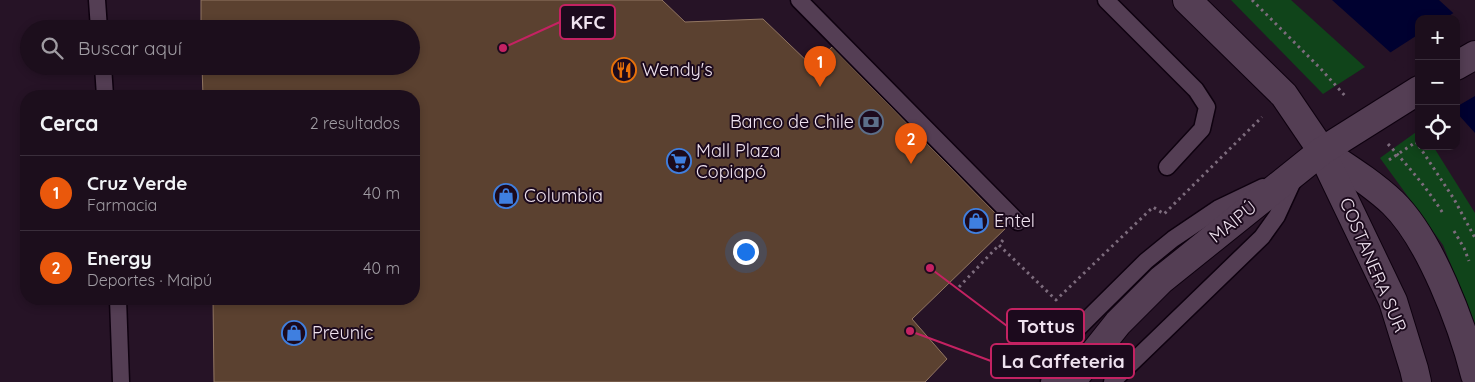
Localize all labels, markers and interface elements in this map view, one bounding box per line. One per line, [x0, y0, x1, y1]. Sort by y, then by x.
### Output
callout: KFC [560, 5, 615, 39]
text: KFC [571, 10, 606, 34]
map controls [1415, 15, 1460, 150]
button: + [1415, 15, 1460, 60]
search box [20, 20, 420, 75]
icon: search [38, 34, 66, 62]
text: Buscar aquí [78, 36, 182, 60]
pin: 1 [804, 46, 836, 87]
restaurant icon: Wendy's [611, 57, 637, 83]
place label: Wendy's [642, 58, 713, 81]
button: − [1415, 60, 1460, 105]
button: locate [1415, 105, 1460, 150]
bank icon: Banco de Chile [858, 109, 884, 135]
text: Cerca [40, 110, 98, 136]
place label: Banco de Chile [730, 110, 854, 133]
text: 2 resultados [310, 113, 400, 133]
pin: 2 [895, 123, 927, 164]
place label: Mall Plaza Copiapó [696, 139, 780, 183]
supermarket icon: Mall Plaza Copiapó [666, 148, 692, 174]
text: Cruz Verde [87, 171, 187, 195]
text: 1 [53, 183, 59, 203]
text: 40 m [363, 183, 400, 203]
shop icon: Columbia [493, 183, 519, 209]
place label: Columbia [524, 184, 603, 207]
street label: COSTANERA SUR [1335, 194, 1412, 336]
text: Farmacia [87, 195, 157, 215]
street label: MAIPÚ [1204, 195, 1261, 248]
shop icon: Entel [963, 208, 989, 234]
place label: Entel [994, 209, 1035, 232]
your location [733, 239, 759, 265]
text: Energy [87, 246, 152, 270]
text: 2 [51, 258, 61, 278]
text: 40 m [363, 258, 400, 278]
text: Deportes · Maipú [87, 270, 212, 290]
callout: Tottus [1007, 309, 1084, 343]
text: Tottus [1017, 314, 1075, 338]
shop icon: Preunic [281, 320, 307, 346]
place label: Preunic [312, 321, 373, 344]
callout: La Caffeteria [991, 344, 1134, 378]
text: La Caffeteria [1001, 349, 1125, 373]

